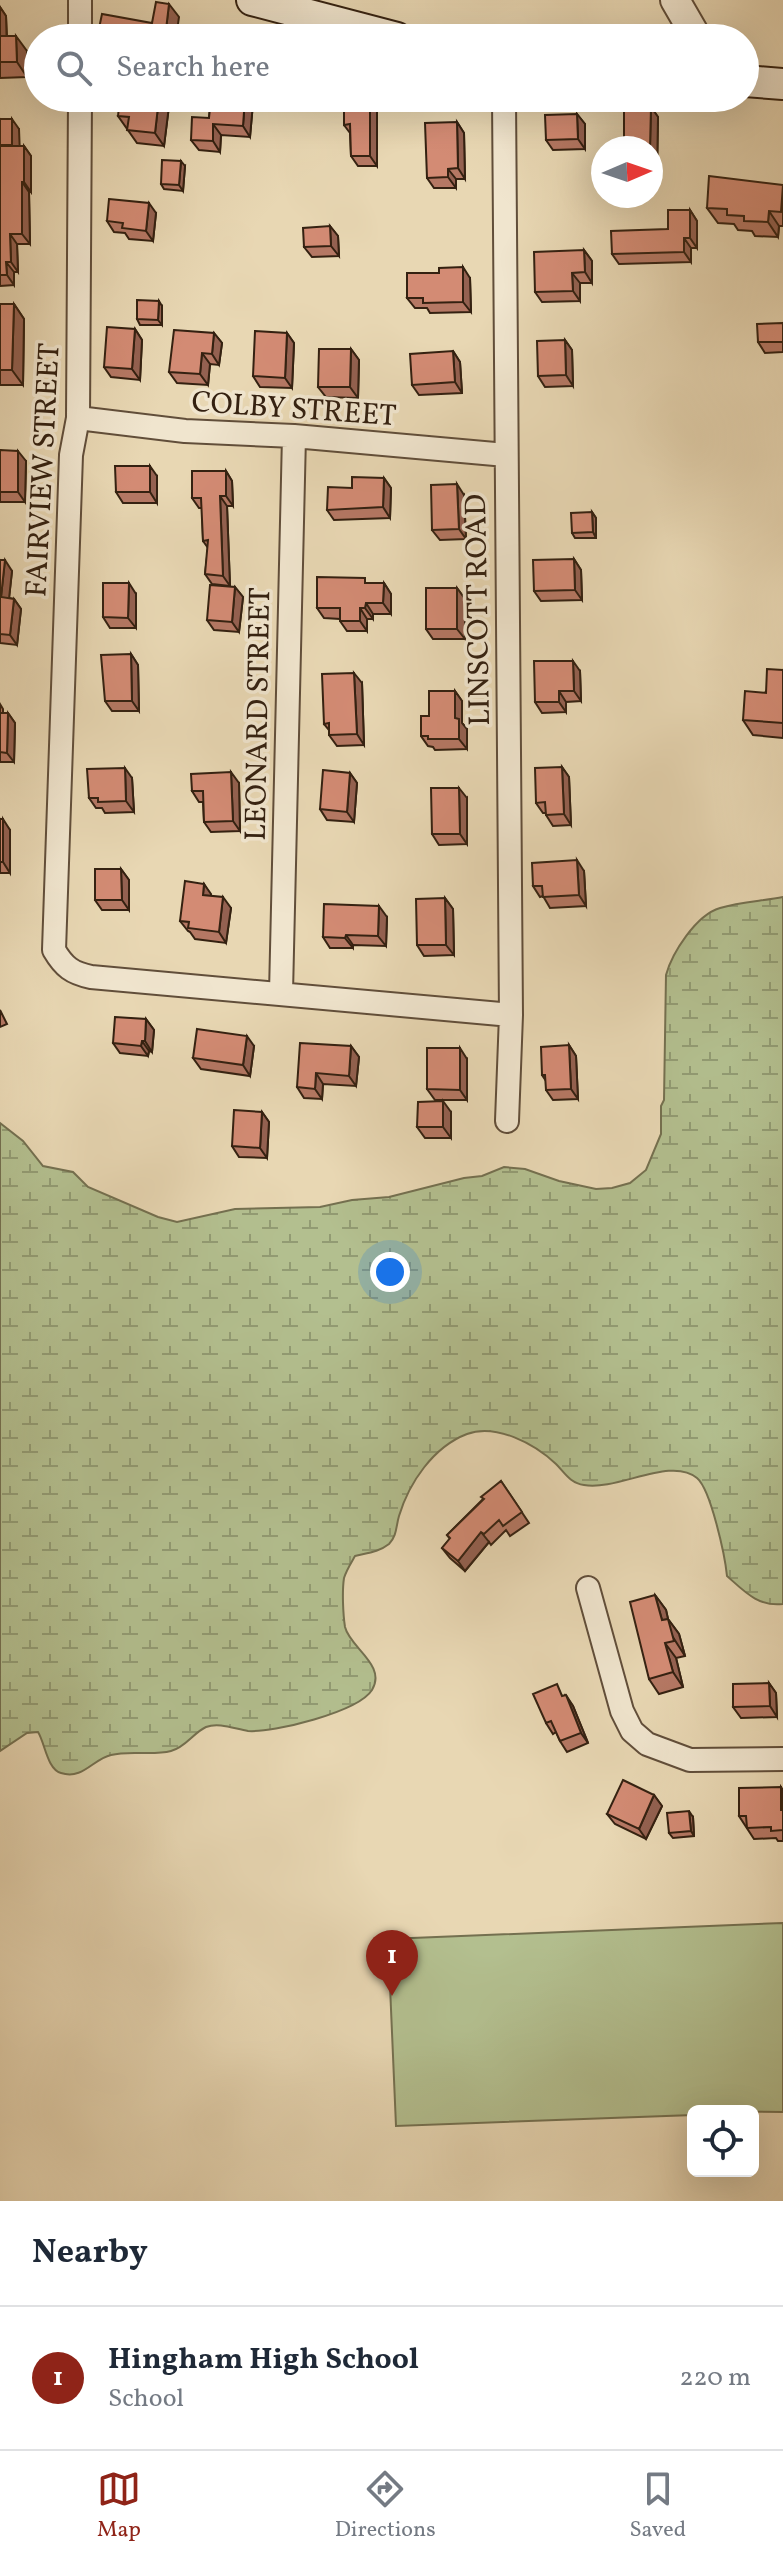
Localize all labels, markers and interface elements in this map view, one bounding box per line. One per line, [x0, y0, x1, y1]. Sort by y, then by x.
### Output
search box [24, 24, 759, 112]
icon: search [52, 46, 96, 90]
text: Search here [116, 47, 270, 89]
north arrow [591, 136, 663, 208]
street label: FAIRVIEW STREET [16, 342, 72, 598]
street label: COLBY STREET [190, 382, 398, 438]
street label: LINSCOTT ROAD [456, 494, 502, 726]
street label: LEONARD STREET [236, 587, 282, 841]
your location [370, 1252, 410, 1292]
pin: 1 [366, 1930, 418, 1996]
map controls [687, 2105, 759, 2177]
button: locate [687, 2105, 759, 2177]
text: Nearby [32, 2230, 148, 2277]
text: Hingham High School [108, 2339, 419, 2381]
text: 1 [53, 2360, 63, 2396]
text: 220 m [679, 2360, 751, 2396]
text: School [108, 2381, 184, 2417]
tab: Map [97, 2467, 141, 2546]
tab: Directions [335, 2467, 436, 2546]
tab: Saved [629, 2467, 686, 2546]

